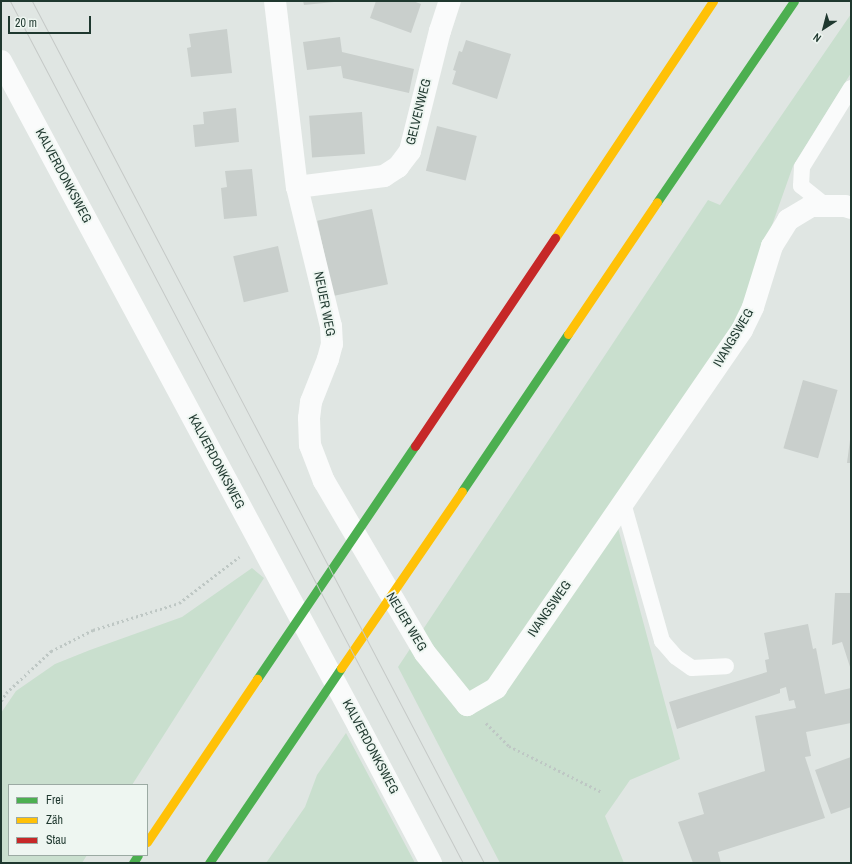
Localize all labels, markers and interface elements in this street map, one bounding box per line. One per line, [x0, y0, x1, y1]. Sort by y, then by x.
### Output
scale bar [10, 8, 93, 34]
north arrow [804, 8, 844, 48]
text: 20 m [15, 15, 37, 31]
text: N [810, 30, 824, 45]
street label: GELVENWEG [403, 77, 435, 147]
street label: KALVERDONKSWEG [32, 126, 94, 226]
street label: NEUER WEG [310, 270, 338, 338]
street label: IVANGSWEG [711, 306, 757, 370]
street label: KALVERDONKSWEG [185, 412, 247, 512]
street label: IVANGSWEG [525, 578, 575, 640]
street label: NEUER WEG [382, 590, 430, 654]
street label: KALVERDONKSWEG [339, 697, 401, 797]
legend [8, 784, 148, 856]
text: Frei [46, 792, 64, 808]
text: Zäh [46, 812, 63, 828]
text: Stau [46, 832, 66, 848]

